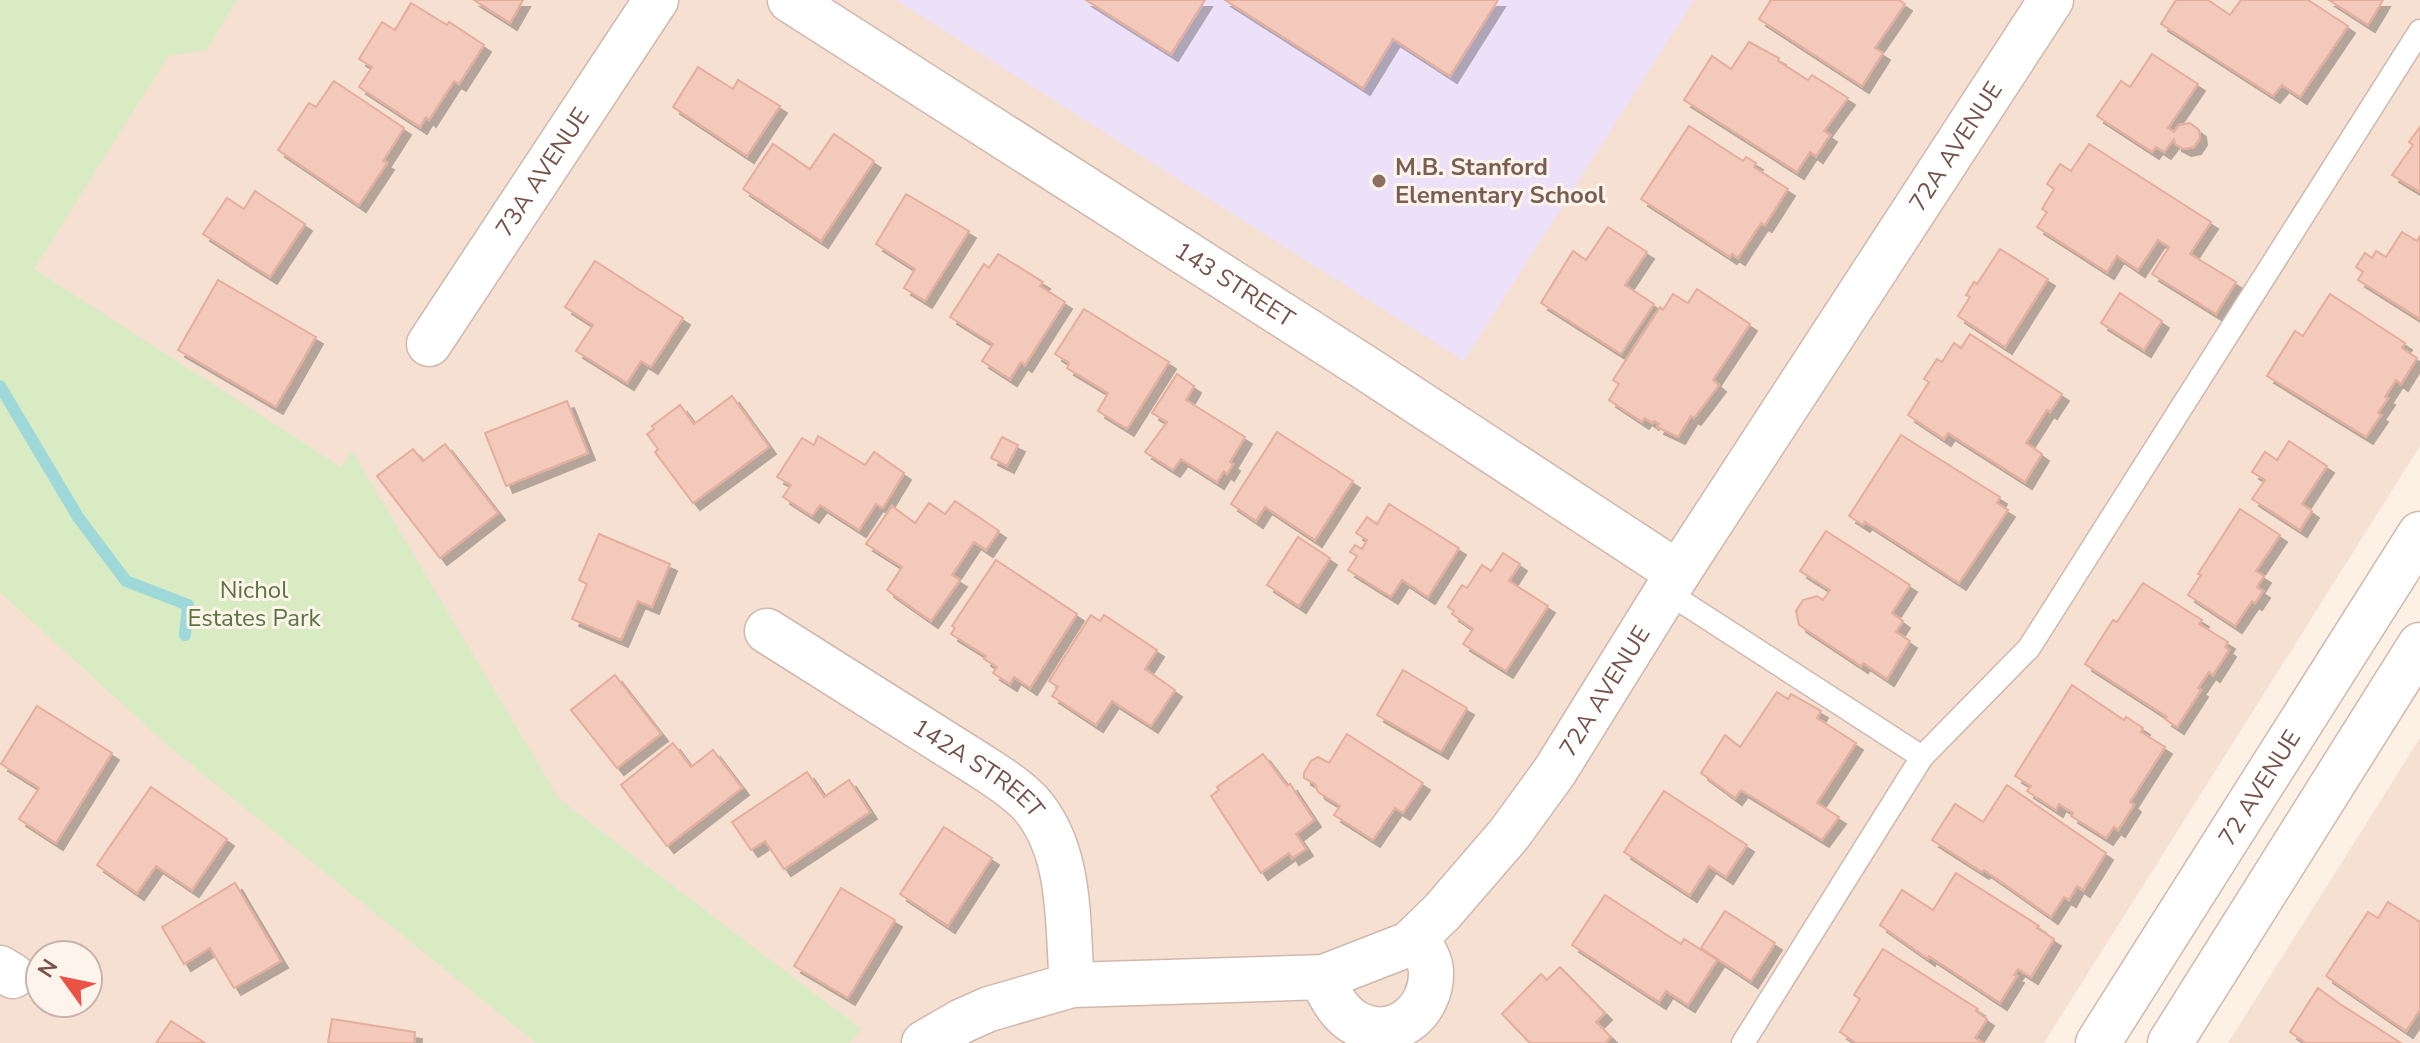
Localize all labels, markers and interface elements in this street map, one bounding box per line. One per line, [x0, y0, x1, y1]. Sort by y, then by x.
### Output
street label: 72A AVENUE [1902, 76, 2010, 217]
street label: 73A AVENUE [488, 101, 597, 243]
place label: M.B. Stanford Elementary School [1395, 151, 1606, 211]
marker: M.B. Stanford Elementary School [1370, 172, 1388, 190]
street label: 143 STREET [1169, 234, 1301, 335]
park label: Nichol Estates Park [187, 574, 322, 634]
street label: 72A AVENUE [1552, 620, 1657, 763]
street label: 142A STREET [906, 711, 1052, 825]
street label: 72 AVENUE [2211, 724, 2308, 852]
north arrow [24, 939, 104, 1019]
text: N [31, 954, 65, 984]

